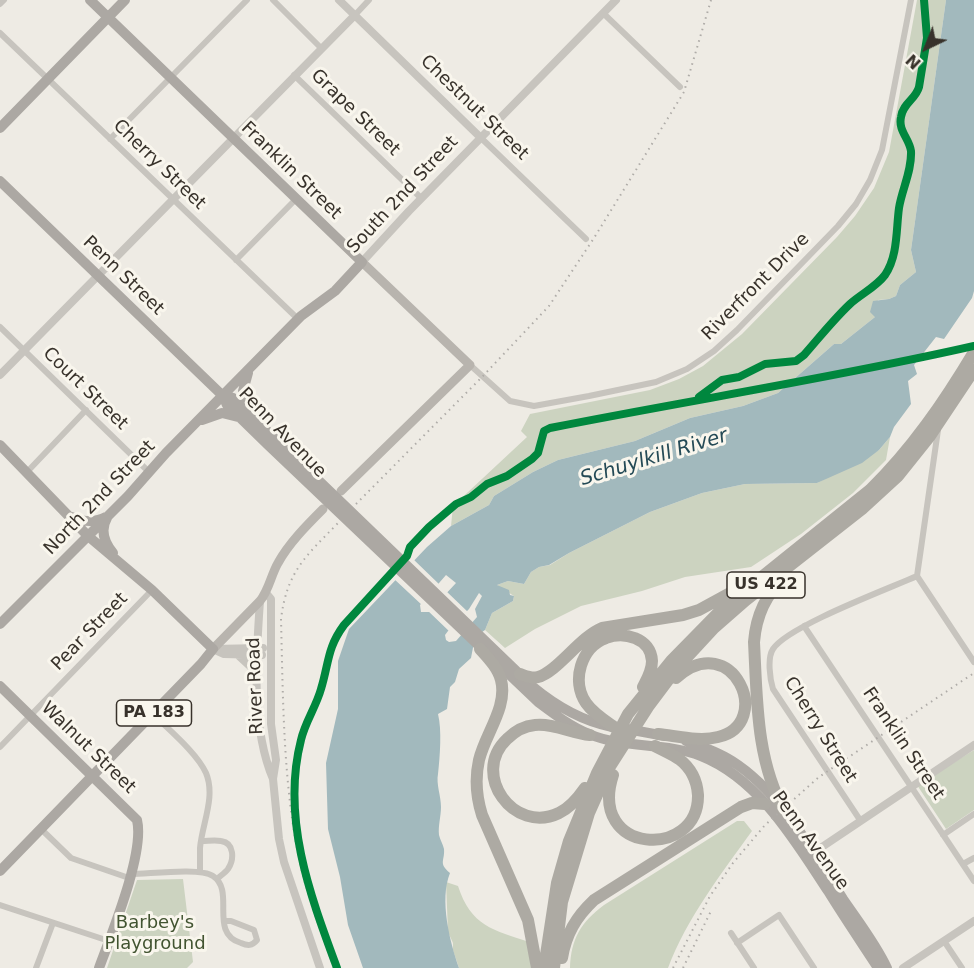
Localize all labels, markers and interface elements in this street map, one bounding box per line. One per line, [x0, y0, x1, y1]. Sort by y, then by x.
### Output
north arrow [896, 18, 956, 78]
text: N [902, 50, 925, 73]
street label: Chestnut Street [416, 51, 532, 165]
street label: Grape Street [306, 65, 404, 161]
street label: Cherry Street [108, 115, 210, 215]
street label: Franklin Street [236, 118, 346, 224]
street label: South 2nd Street [343, 132, 463, 258]
street label: Riverfront Drive [698, 229, 814, 345]
street label: Penn Street [78, 232, 168, 320]
street label: Court Street [38, 343, 132, 435]
street label: Penn Avenue [234, 384, 330, 482]
water label: Schuylkill River [577, 424, 731, 492]
street label: North 2nd Street [40, 436, 160, 560]
road number: US 422 [727, 572, 805, 598]
street label: Pear Street [47, 588, 133, 676]
street label: River Road [244, 637, 268, 735]
street label: Cherry Street [779, 673, 861, 787]
street label: Franklin Street [857, 684, 949, 804]
street label: Walnut Street [36, 698, 140, 798]
road number: PA 183 [116, 700, 192, 726]
street label: Penn Avenue [767, 787, 853, 895]
park label: Barbey's Playground [104, 912, 206, 954]

